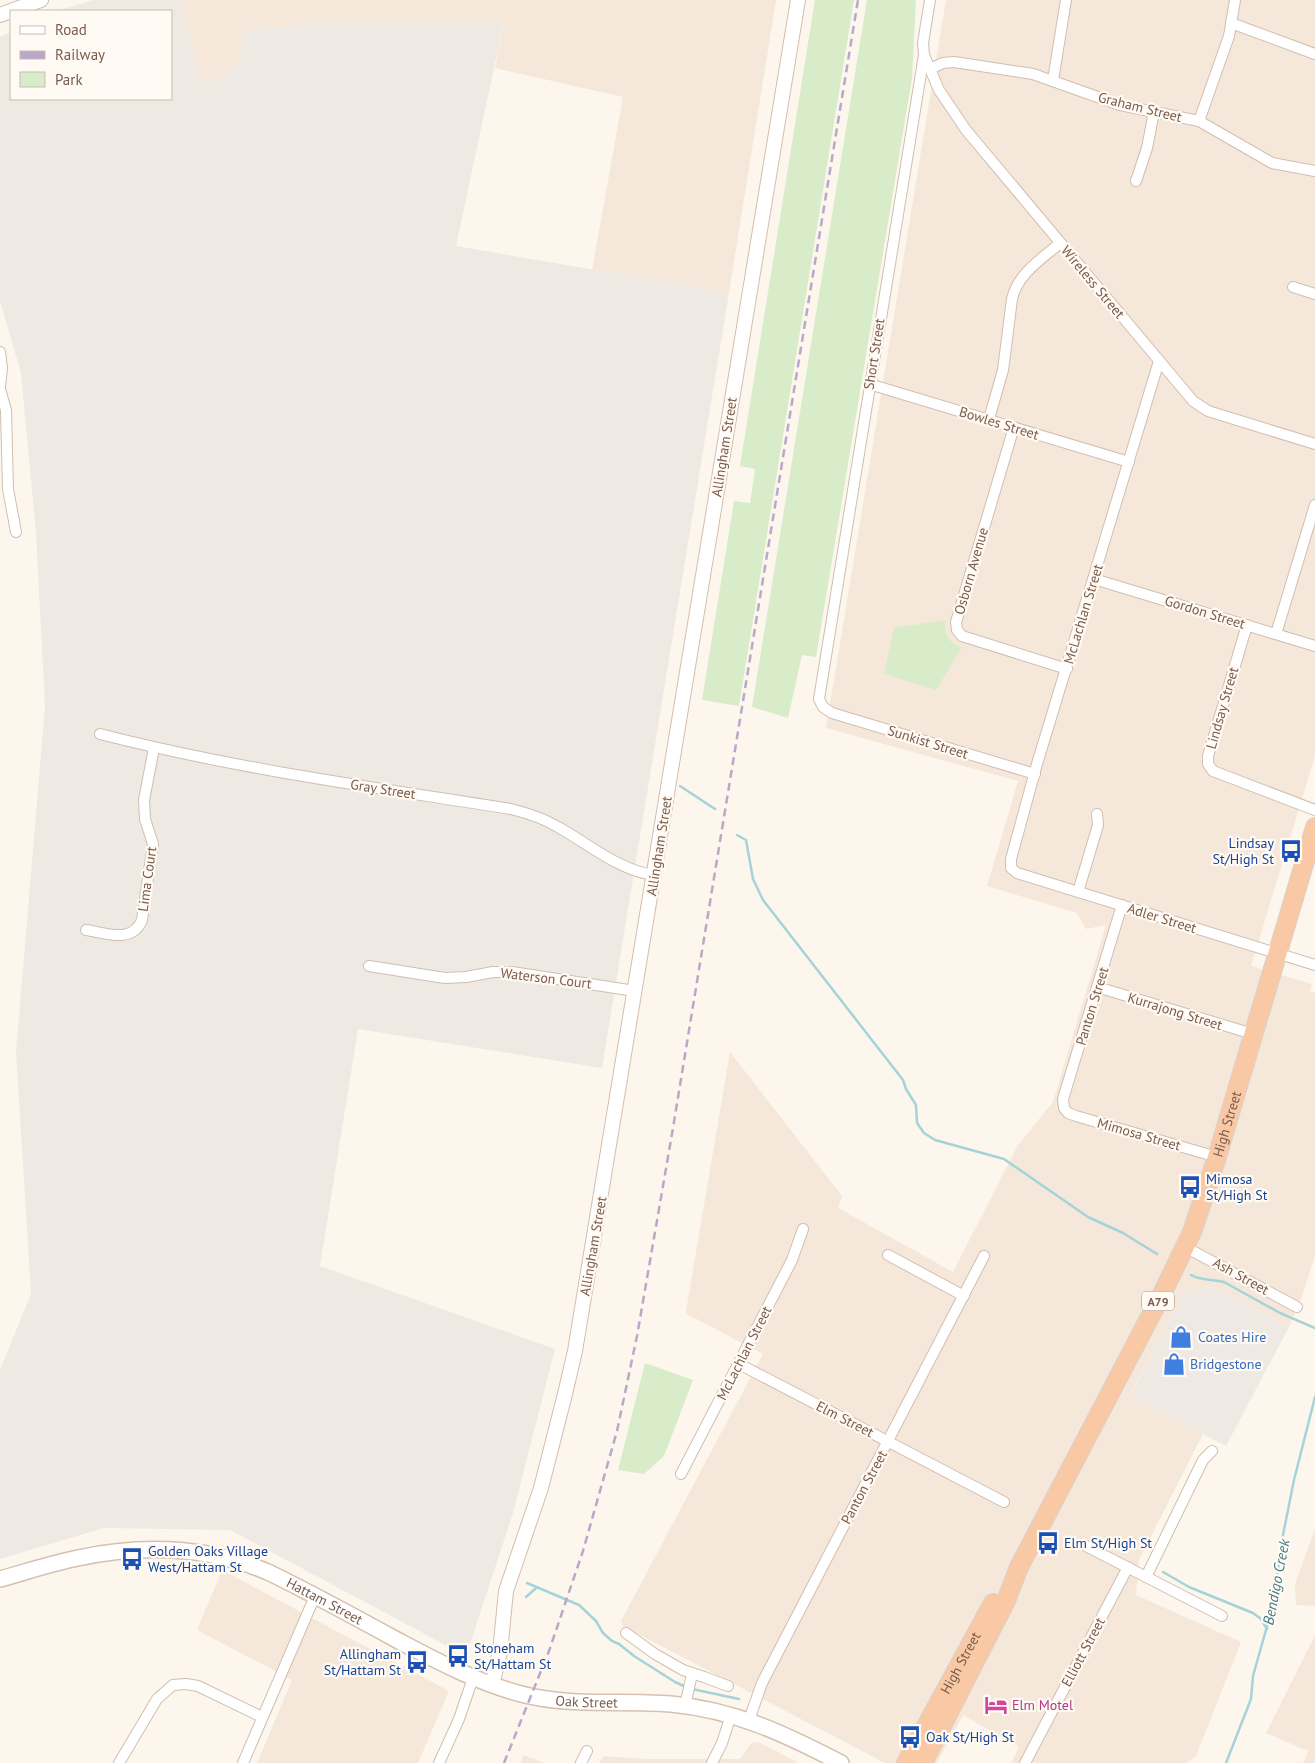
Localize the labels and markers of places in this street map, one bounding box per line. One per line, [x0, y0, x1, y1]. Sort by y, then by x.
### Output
place label: Lindsay St/High St [1213, 834, 1274, 868]
bus stop icon: Lindsay St/High St [1278, 838, 1304, 864]
place label: Mimosa St/High St [1206, 1170, 1268, 1204]
bus stop icon: Mimosa St/High St [1177, 1174, 1203, 1200]
shop icon: Coates Hire [1168, 1324, 1194, 1350]
place label: Coates Hire [1198, 1328, 1266, 1346]
shop icon: Bridgestone [1161, 1351, 1187, 1377]
place label: Bridgestone [1190, 1355, 1262, 1373]
bus stop icon: Elm St/High St [1035, 1530, 1061, 1556]
place label: Elm St/High St [1064, 1534, 1152, 1552]
place label: Golden Oaks Village West/Hattam St [148, 1542, 268, 1576]
bus stop icon: Golden Oaks Village West/Hattam St [119, 1546, 145, 1572]
place label: Stoneham St/Hattam St [474, 1639, 551, 1673]
bus stop icon: Stoneham St/Hattam St [445, 1643, 471, 1669]
place label: Allingham St/Hattam St [324, 1645, 401, 1679]
bus stop icon: Allingham St/Hattam St [404, 1649, 430, 1675]
hotel icon: Elm Motel [983, 1692, 1009, 1718]
place label: Elm Motel [1012, 1696, 1073, 1714]
bus stop icon: Oak St/High St [897, 1724, 923, 1750]
place label: Oak St/High St [926, 1728, 1014, 1746]

